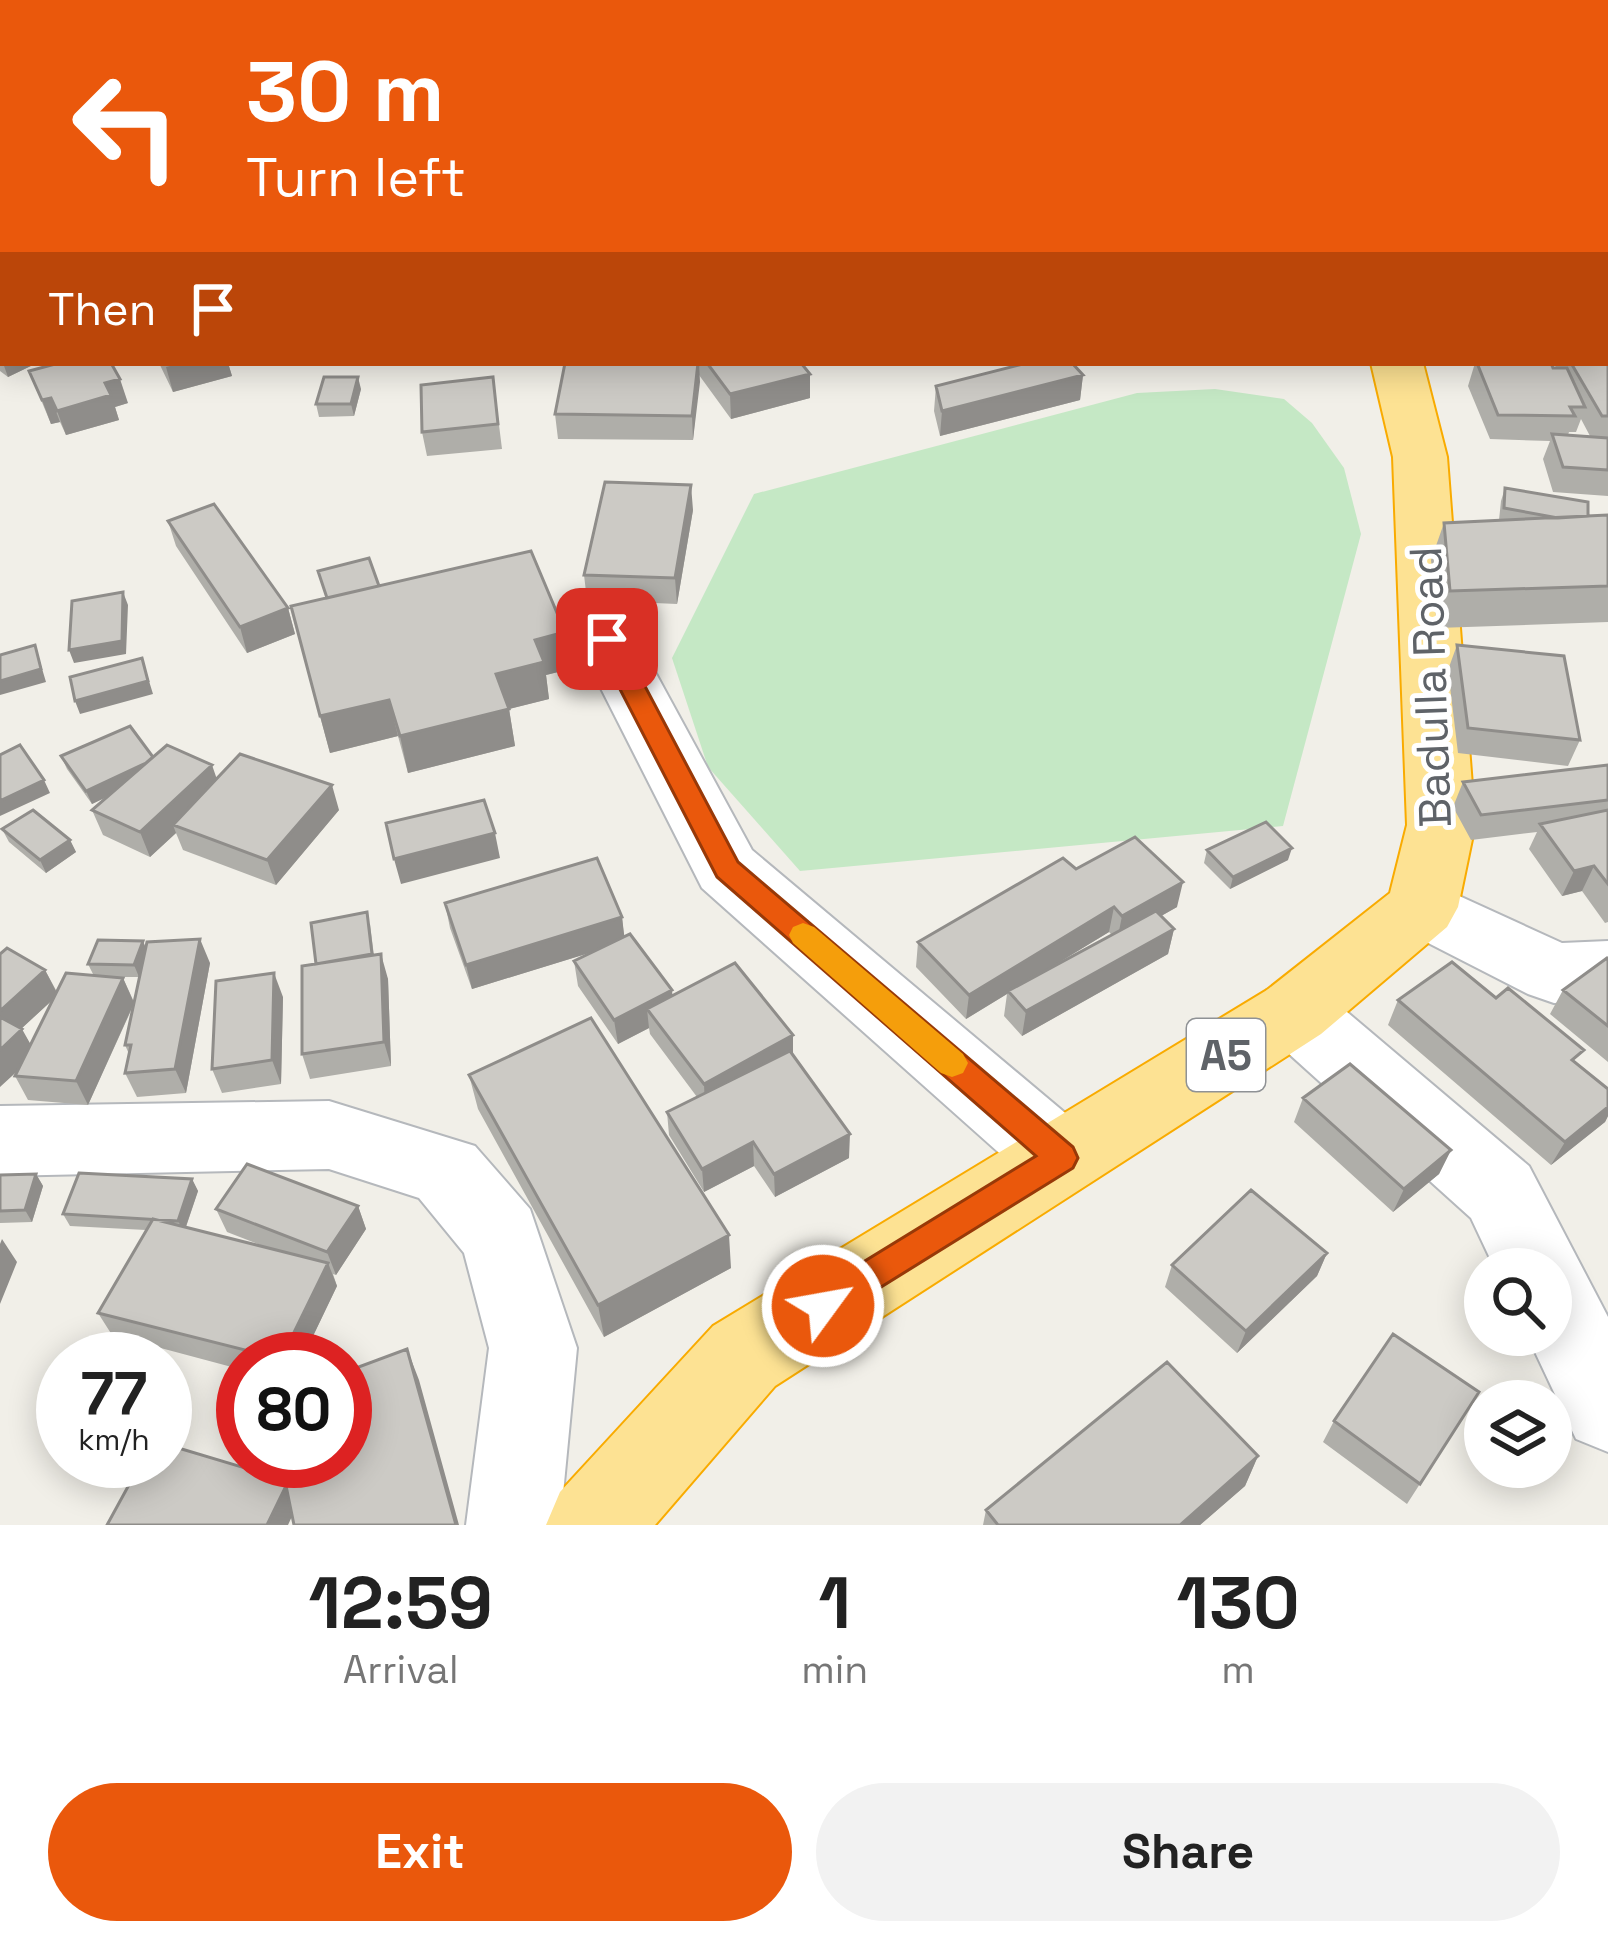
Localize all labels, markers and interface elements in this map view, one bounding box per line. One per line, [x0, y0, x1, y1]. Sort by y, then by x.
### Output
text: 30 m [246, 38, 445, 146]
icon: left [48, 48, 204, 204]
text: Turn left [246, 143, 466, 212]
icon: arrive [180, 276, 246, 342]
text: Then [48, 281, 156, 338]
street label: Badulla Road [1397, 545, 1464, 829]
pin [556, 588, 658, 690]
icon: arrive [574, 606, 640, 672]
road number: A5 [1187, 1019, 1265, 1091]
position arrow [760, 1243, 886, 1369]
map controls [1464, 1248, 1572, 1488]
button: search [1464, 1248, 1572, 1356]
speed limit sign: 80 [216, 1332, 372, 1488]
text: 77 [81, 1356, 147, 1433]
button: layers [1464, 1380, 1572, 1488]
text: km/h [78, 1420, 150, 1459]
text: 12:59 [308, 1557, 493, 1649]
text: 1 [818, 1557, 851, 1649]
text: 130 [1177, 1557, 1300, 1649]
text: Arrival [343, 1645, 459, 1694]
text: min [801, 1645, 868, 1694]
text: m [1221, 1645, 1255, 1694]
button: Exit [48, 1783, 792, 1921]
button: Share [816, 1783, 1560, 1921]

